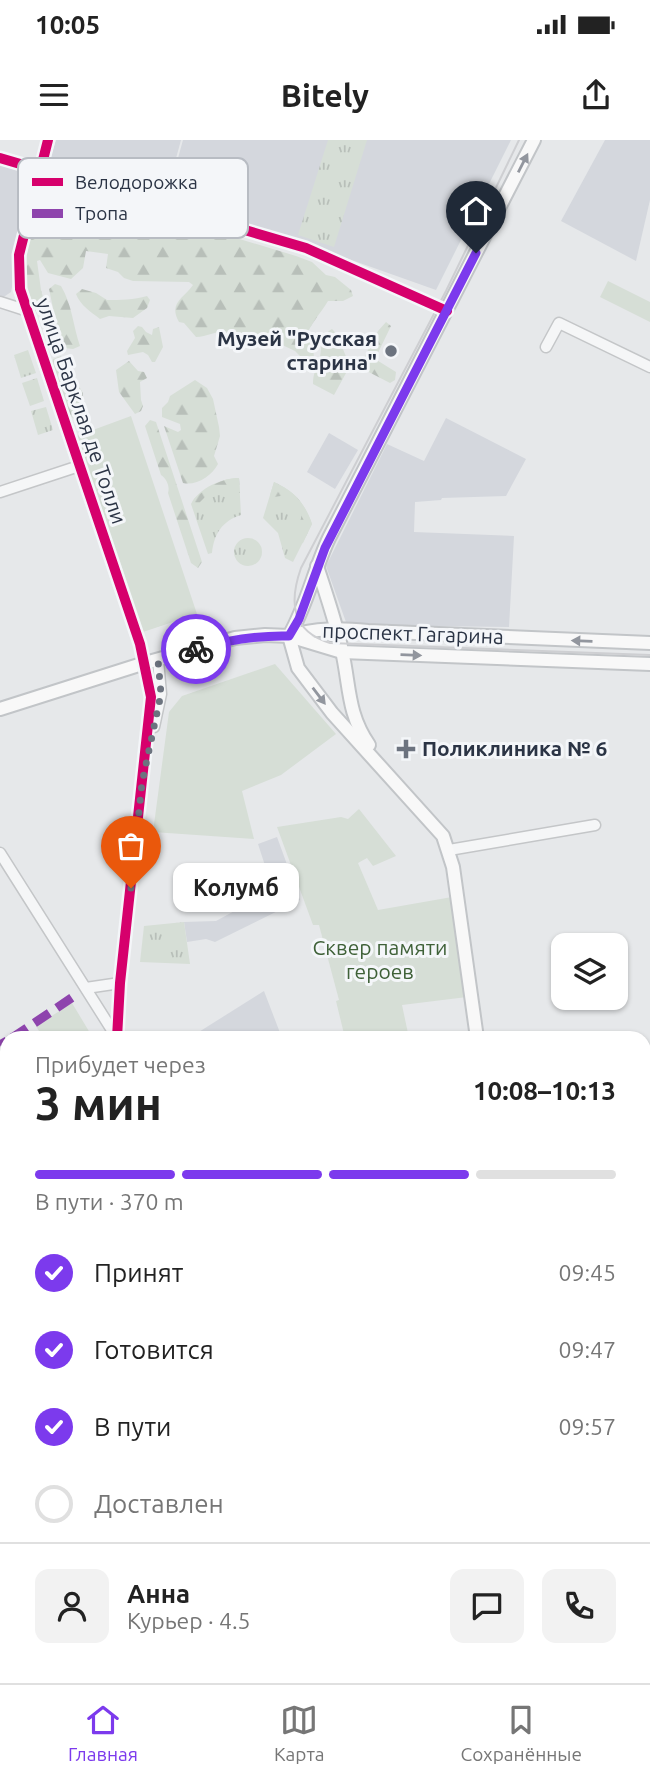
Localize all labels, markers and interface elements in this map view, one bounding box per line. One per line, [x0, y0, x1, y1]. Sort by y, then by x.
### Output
text: 10:05 [35, 10, 100, 39]
icon: menu [35, 76, 73, 114]
icon: share [577, 76, 615, 114]
text: Bitely [281, 77, 369, 113]
one-way arrow [517, 153, 528, 173]
legend [18, 158, 248, 238]
text: Велодорожка [75, 171, 198, 193]
pin [446, 181, 506, 253]
icon: home [457, 192, 495, 230]
text: Тропа [75, 202, 128, 224]
street label: улица Барклая де Толли [32, 295, 132, 527]
place label: Музей "Русская старина" [217, 326, 377, 374]
marker: Музей "Русская старина" [383, 343, 399, 359]
courier [161, 614, 231, 684]
street label: проспект Гагарина [322, 618, 504, 648]
icon: bike [177, 630, 215, 668]
one-way arrow [571, 635, 593, 646]
one-way arrow [400, 649, 422, 660]
one-way arrow [312, 687, 326, 705]
place label: Поликлиника № 6 [422, 736, 608, 760]
marker: Поликлиника № 6 [396, 739, 416, 759]
pin [101, 816, 161, 888]
icon: bag [112, 827, 150, 865]
callout: Колумб [173, 864, 299, 912]
text: Колумб [193, 875, 279, 900]
map controls [551, 933, 628, 1010]
button: layers [551, 933, 628, 1010]
park label: Сквер памяти героев [312, 935, 448, 983]
text: Прибудет через [35, 1052, 206, 1077]
text: 10:08–10:13 [473, 1076, 616, 1105]
text: 3 мин [35, 1077, 162, 1129]
text: В пути · 370 m [35, 1189, 184, 1214]
icon: check [35, 1254, 73, 1292]
text: Принят [94, 1258, 183, 1287]
text: 09:45 [558, 1260, 616, 1285]
icon: check [35, 1331, 73, 1369]
text: Готовится [94, 1335, 214, 1364]
text: 09:47 [558, 1337, 616, 1362]
icon: check [35, 1408, 73, 1446]
text: В пути [94, 1412, 171, 1441]
text: 09:57 [558, 1414, 616, 1439]
text: Доставлен [94, 1489, 224, 1518]
button: person [35, 1569, 109, 1643]
button: chat [450, 1569, 524, 1643]
button: phone [542, 1569, 616, 1643]
text: Анна [127, 1579, 190, 1608]
text: Курьер · 4.5 [127, 1608, 251, 1633]
tab: Главная [68, 1701, 138, 1765]
tab: Карта [274, 1701, 325, 1765]
tab: Сохранённые [461, 1701, 582, 1765]

